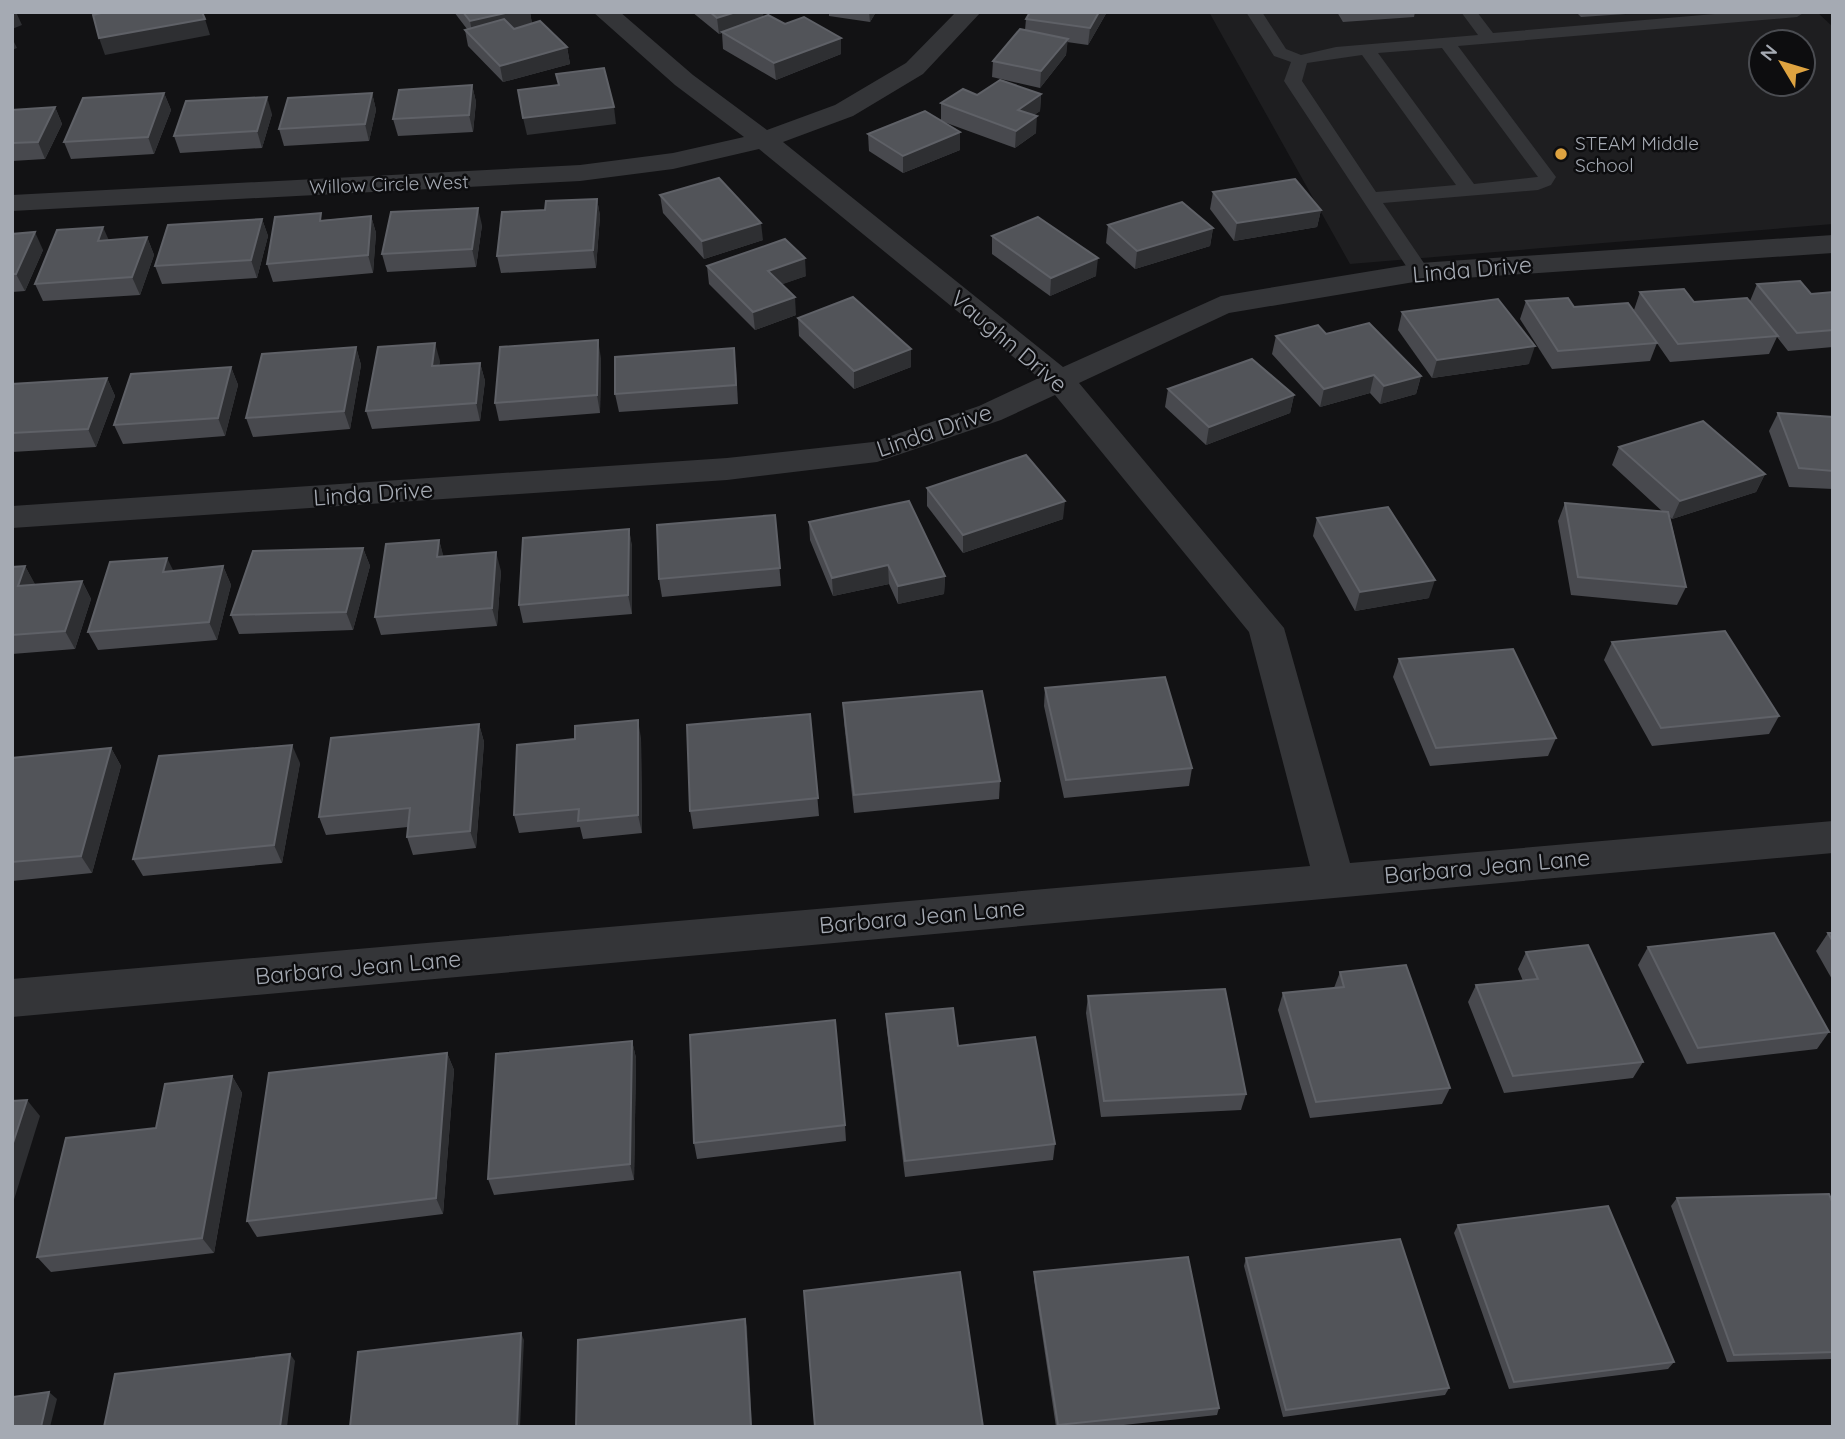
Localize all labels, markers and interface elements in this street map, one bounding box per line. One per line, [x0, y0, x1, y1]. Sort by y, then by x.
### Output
north arrow [1747, 28, 1817, 98]
text: N [1755, 40, 1782, 65]
place label: STEAM Middle School [1575, 131, 1699, 177]
marker: STEAM Middle School [1553, 146, 1569, 162]
street label: Willow Circle West [309, 169, 469, 199]
street label: Linda Drive [1411, 249, 1533, 289]
street label: Vaughn Drive [945, 284, 1073, 398]
street label: Linda Drive [873, 397, 995, 463]
street label: Linda Drive [312, 474, 434, 512]
street label: Barbara Jean Lane [1383, 843, 1591, 889]
street label: Barbara Jean Lane [818, 893, 1026, 939]
street label: Barbara Jean Lane [254, 944, 462, 990]

